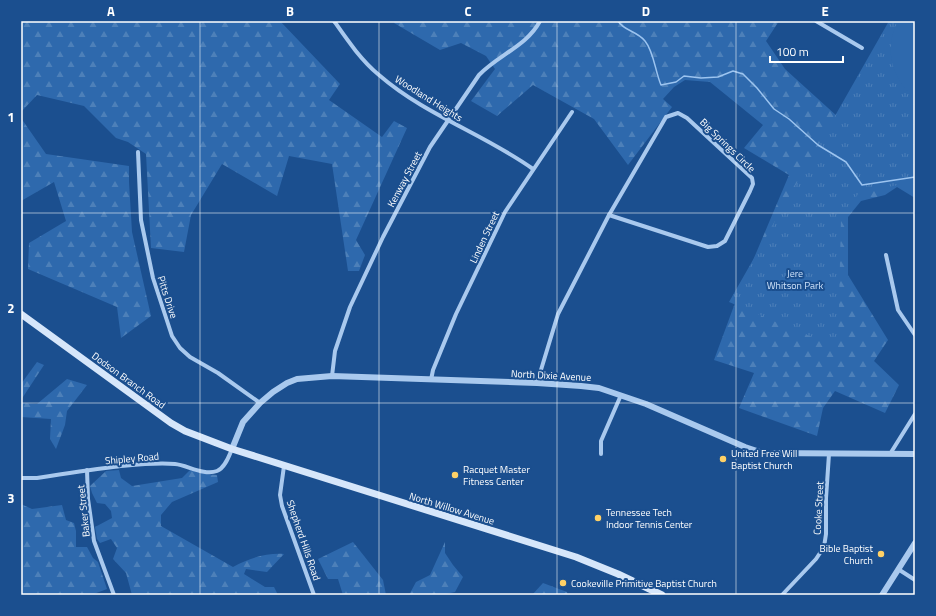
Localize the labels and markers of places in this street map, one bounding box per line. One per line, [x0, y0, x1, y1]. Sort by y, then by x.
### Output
place label: United Free Will Baptist Church [731, 446, 797, 473]
marker: United Free Will Baptist Church [718, 454, 728, 464]
place label: Racquet Master Fitness Center [463, 462, 530, 489]
marker: Racquet Master Fitness Center [450, 470, 460, 480]
place label: Tennessee Tech Indoor Tennis Center [606, 505, 693, 532]
marker: Tennessee Tech Indoor Tennis Center [593, 513, 603, 523]
place label: Bible Baptist Church [820, 541, 873, 568]
marker: Bible Baptist Church [876, 549, 886, 559]
place label: Cookeville Primitive Baptist Church [571, 576, 717, 591]
marker: Cookeville Primitive Baptist Church [558, 578, 568, 588]

